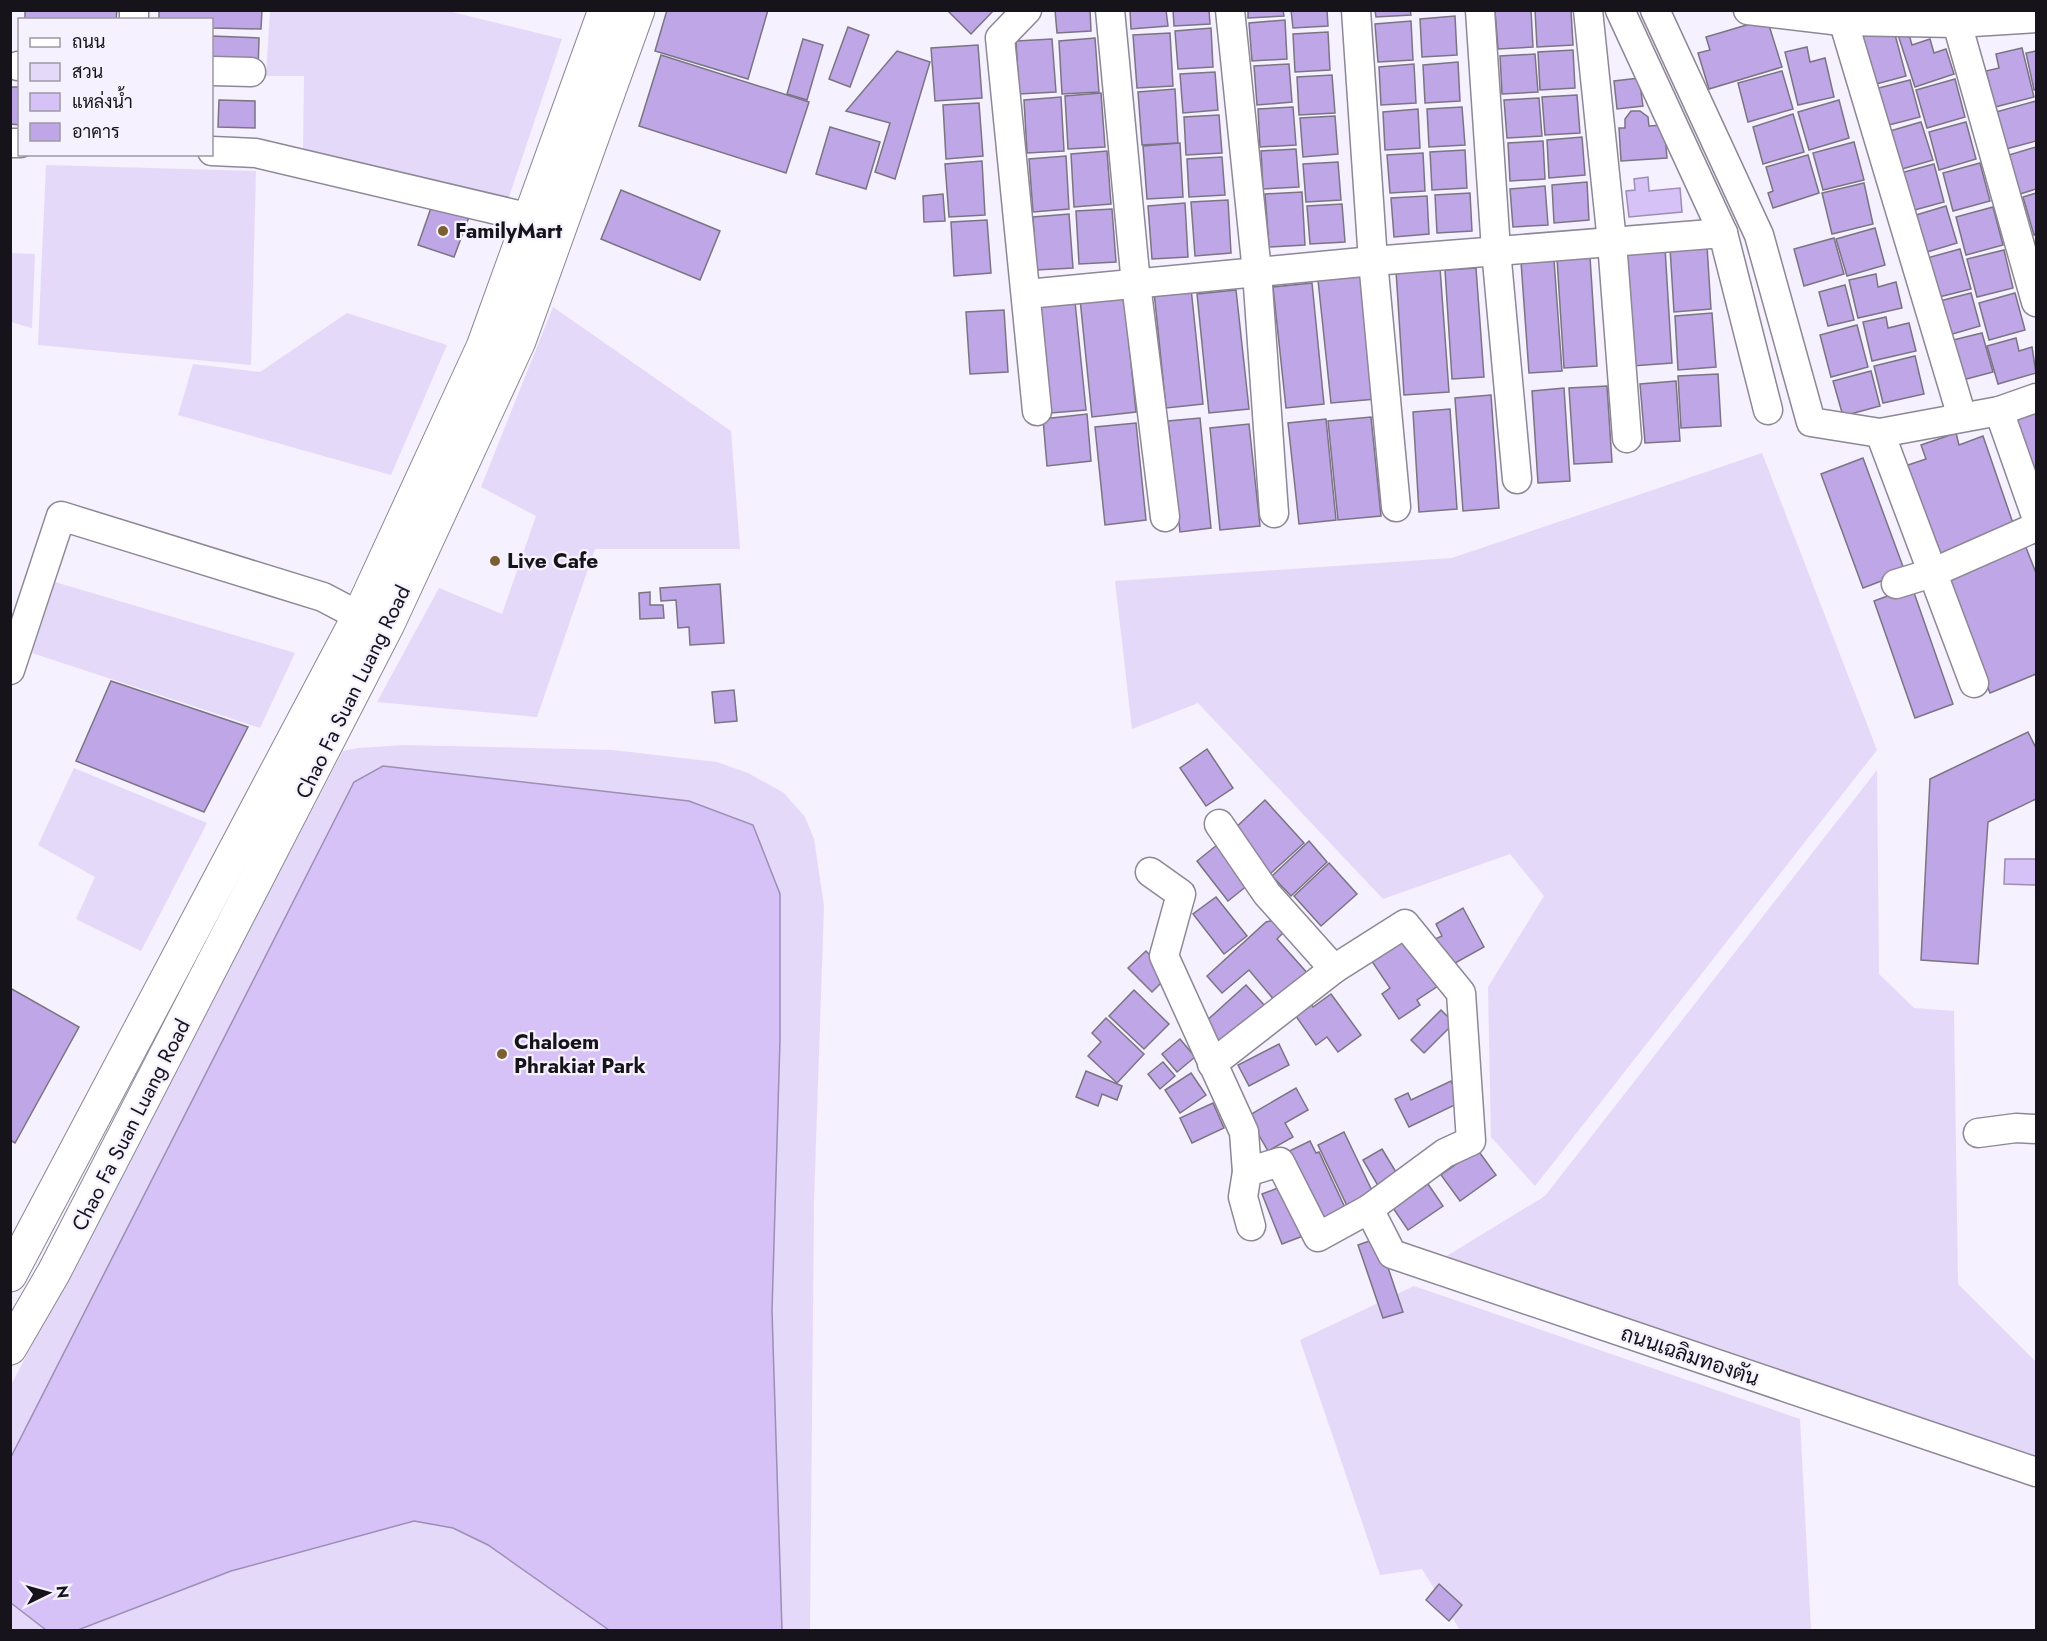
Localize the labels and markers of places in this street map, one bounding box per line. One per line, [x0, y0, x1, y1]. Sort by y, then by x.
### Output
place label: FamilyMart [455, 216, 563, 246]
marker: FamilyMart [436, 224, 450, 238]
place label: Live Cafe [507, 546, 598, 576]
marker: Live Cafe [488, 554, 502, 568]
place label: Chaloem Phrakiat Park [514, 1027, 646, 1081]
marker: Chaloem Phrakiat Park [495, 1047, 509, 1061]

